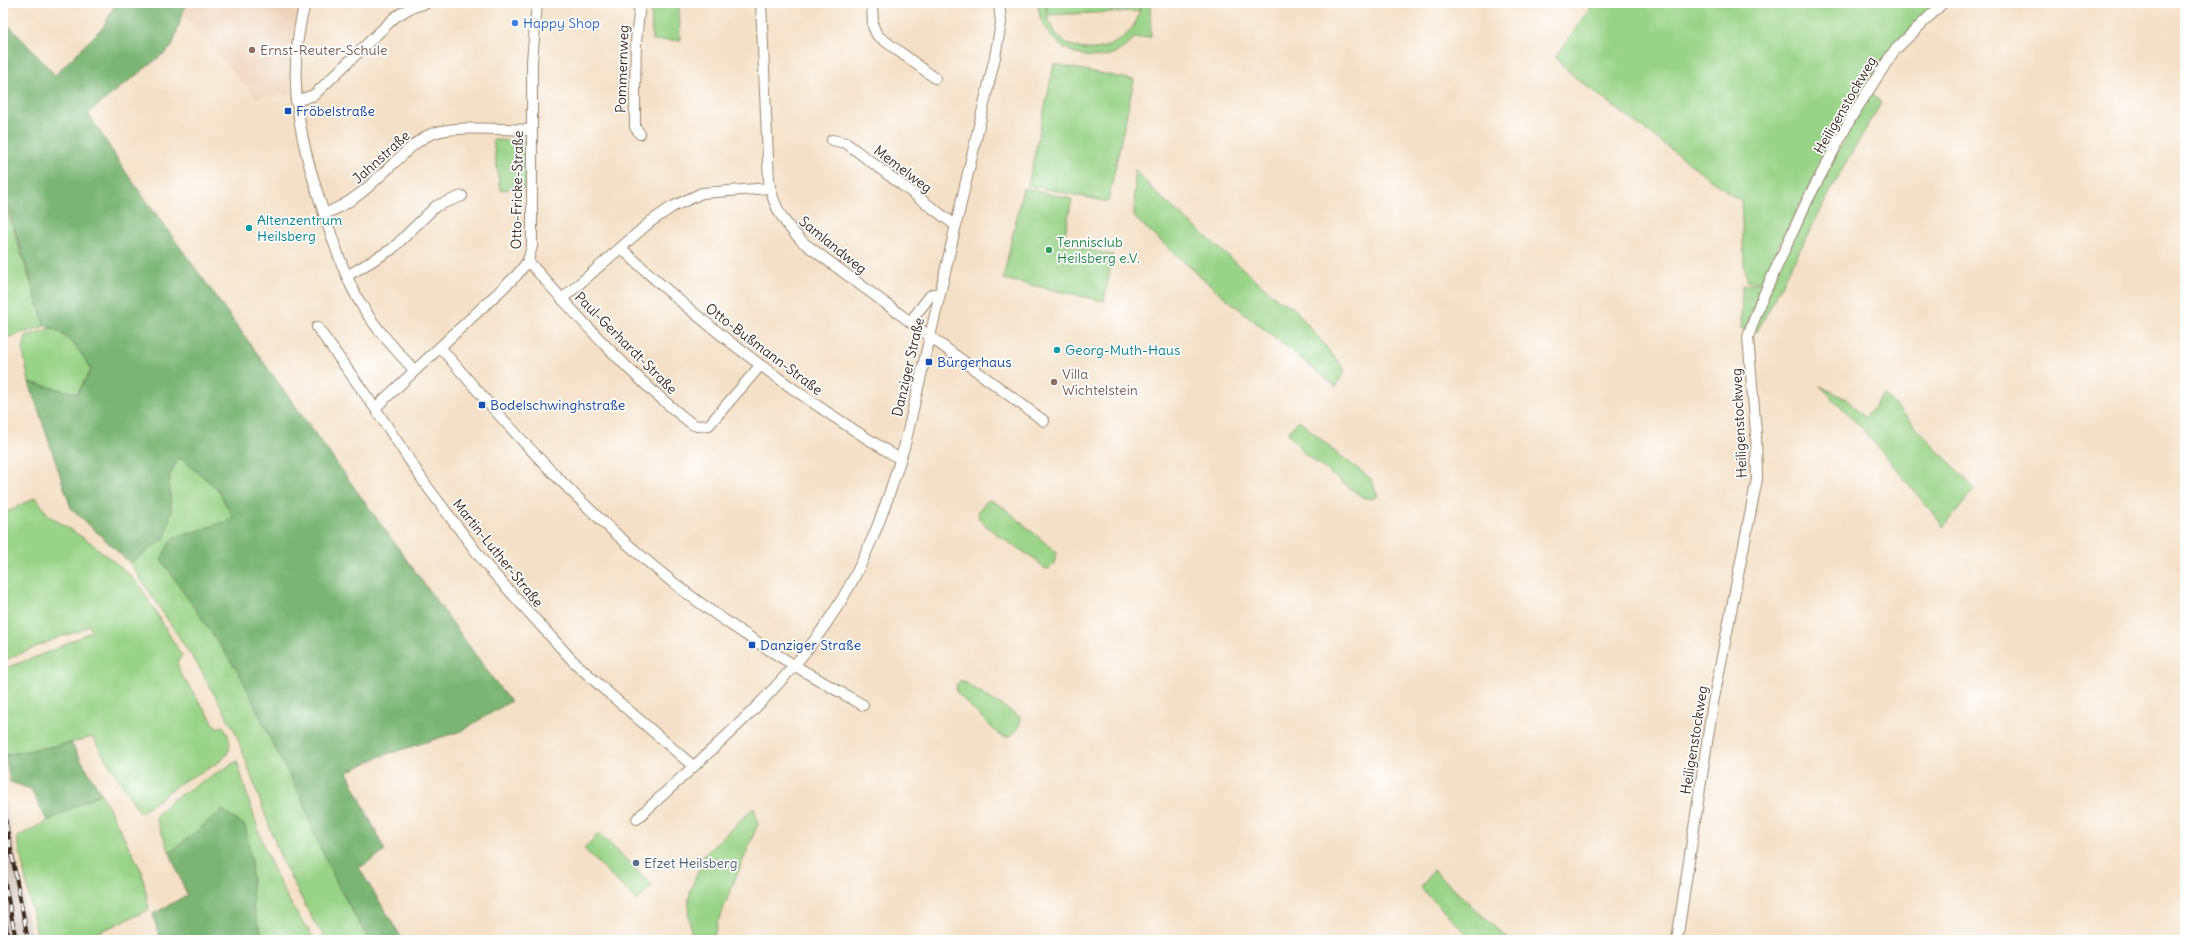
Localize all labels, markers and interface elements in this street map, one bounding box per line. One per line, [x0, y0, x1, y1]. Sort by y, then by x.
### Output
place label: Happy Shop [523, 14, 600, 32]
marker: Happy Shop [510, 18, 520, 28]
street label: Pommernweg [611, 25, 633, 113]
place label: Ernst-Reuter-Schule [260, 41, 387, 59]
marker: Ernst-Reuter-Schule [247, 45, 257, 55]
street label: Heiligenstockweg [1810, 53, 1880, 157]
place label: Fröbelstraße [296, 102, 375, 120]
marker: Fröbelstraße [283, 106, 293, 116]
street label: Jahnstraße [349, 127, 413, 187]
street label: Otto-Fricke-Straße [507, 131, 527, 249]
street label: Memelweg [870, 141, 936, 197]
place label: Altenzentrum Heilsberg [257, 211, 342, 245]
street label: Samlandweg [796, 212, 870, 278]
marker: Altenzentrum Heilsberg [244, 223, 254, 233]
place label: Tennisclub Heilsberg e.V. [1057, 233, 1140, 267]
marker: Tennisclub Heilsberg e.V. [1044, 245, 1054, 255]
street label: Paul-Gerhardt-Straße [571, 288, 681, 398]
street label: Otto-Bußmann-Straße [702, 299, 826, 399]
street label: Danziger Straße [888, 316, 928, 418]
place label: Georg-Muth-Haus [1065, 341, 1180, 359]
marker: Georg-Muth-Haus [1052, 345, 1062, 355]
place label: Bürgerhaus [937, 353, 1012, 371]
marker: Bürgerhaus [924, 357, 934, 367]
place label: Villa Wichtelstein [1062, 365, 1138, 399]
street label: Heiligenstockweg [1727, 368, 1751, 478]
marker: Villa Wichtelstein [1049, 377, 1059, 387]
place label: Bodelschwinghstraße [490, 396, 625, 414]
marker: Bodelschwinghstraße [477, 400, 487, 410]
street label: Martin-Luther-Straße [449, 495, 547, 611]
place label: Danziger Straße [760, 636, 861, 654]
marker: Danziger Straße [747, 640, 757, 650]
street label: Heiligenstockweg [1677, 684, 1711, 796]
place label: Efzet Heilsberg [644, 854, 737, 872]
marker: Efzet Heilsberg [631, 858, 641, 868]

